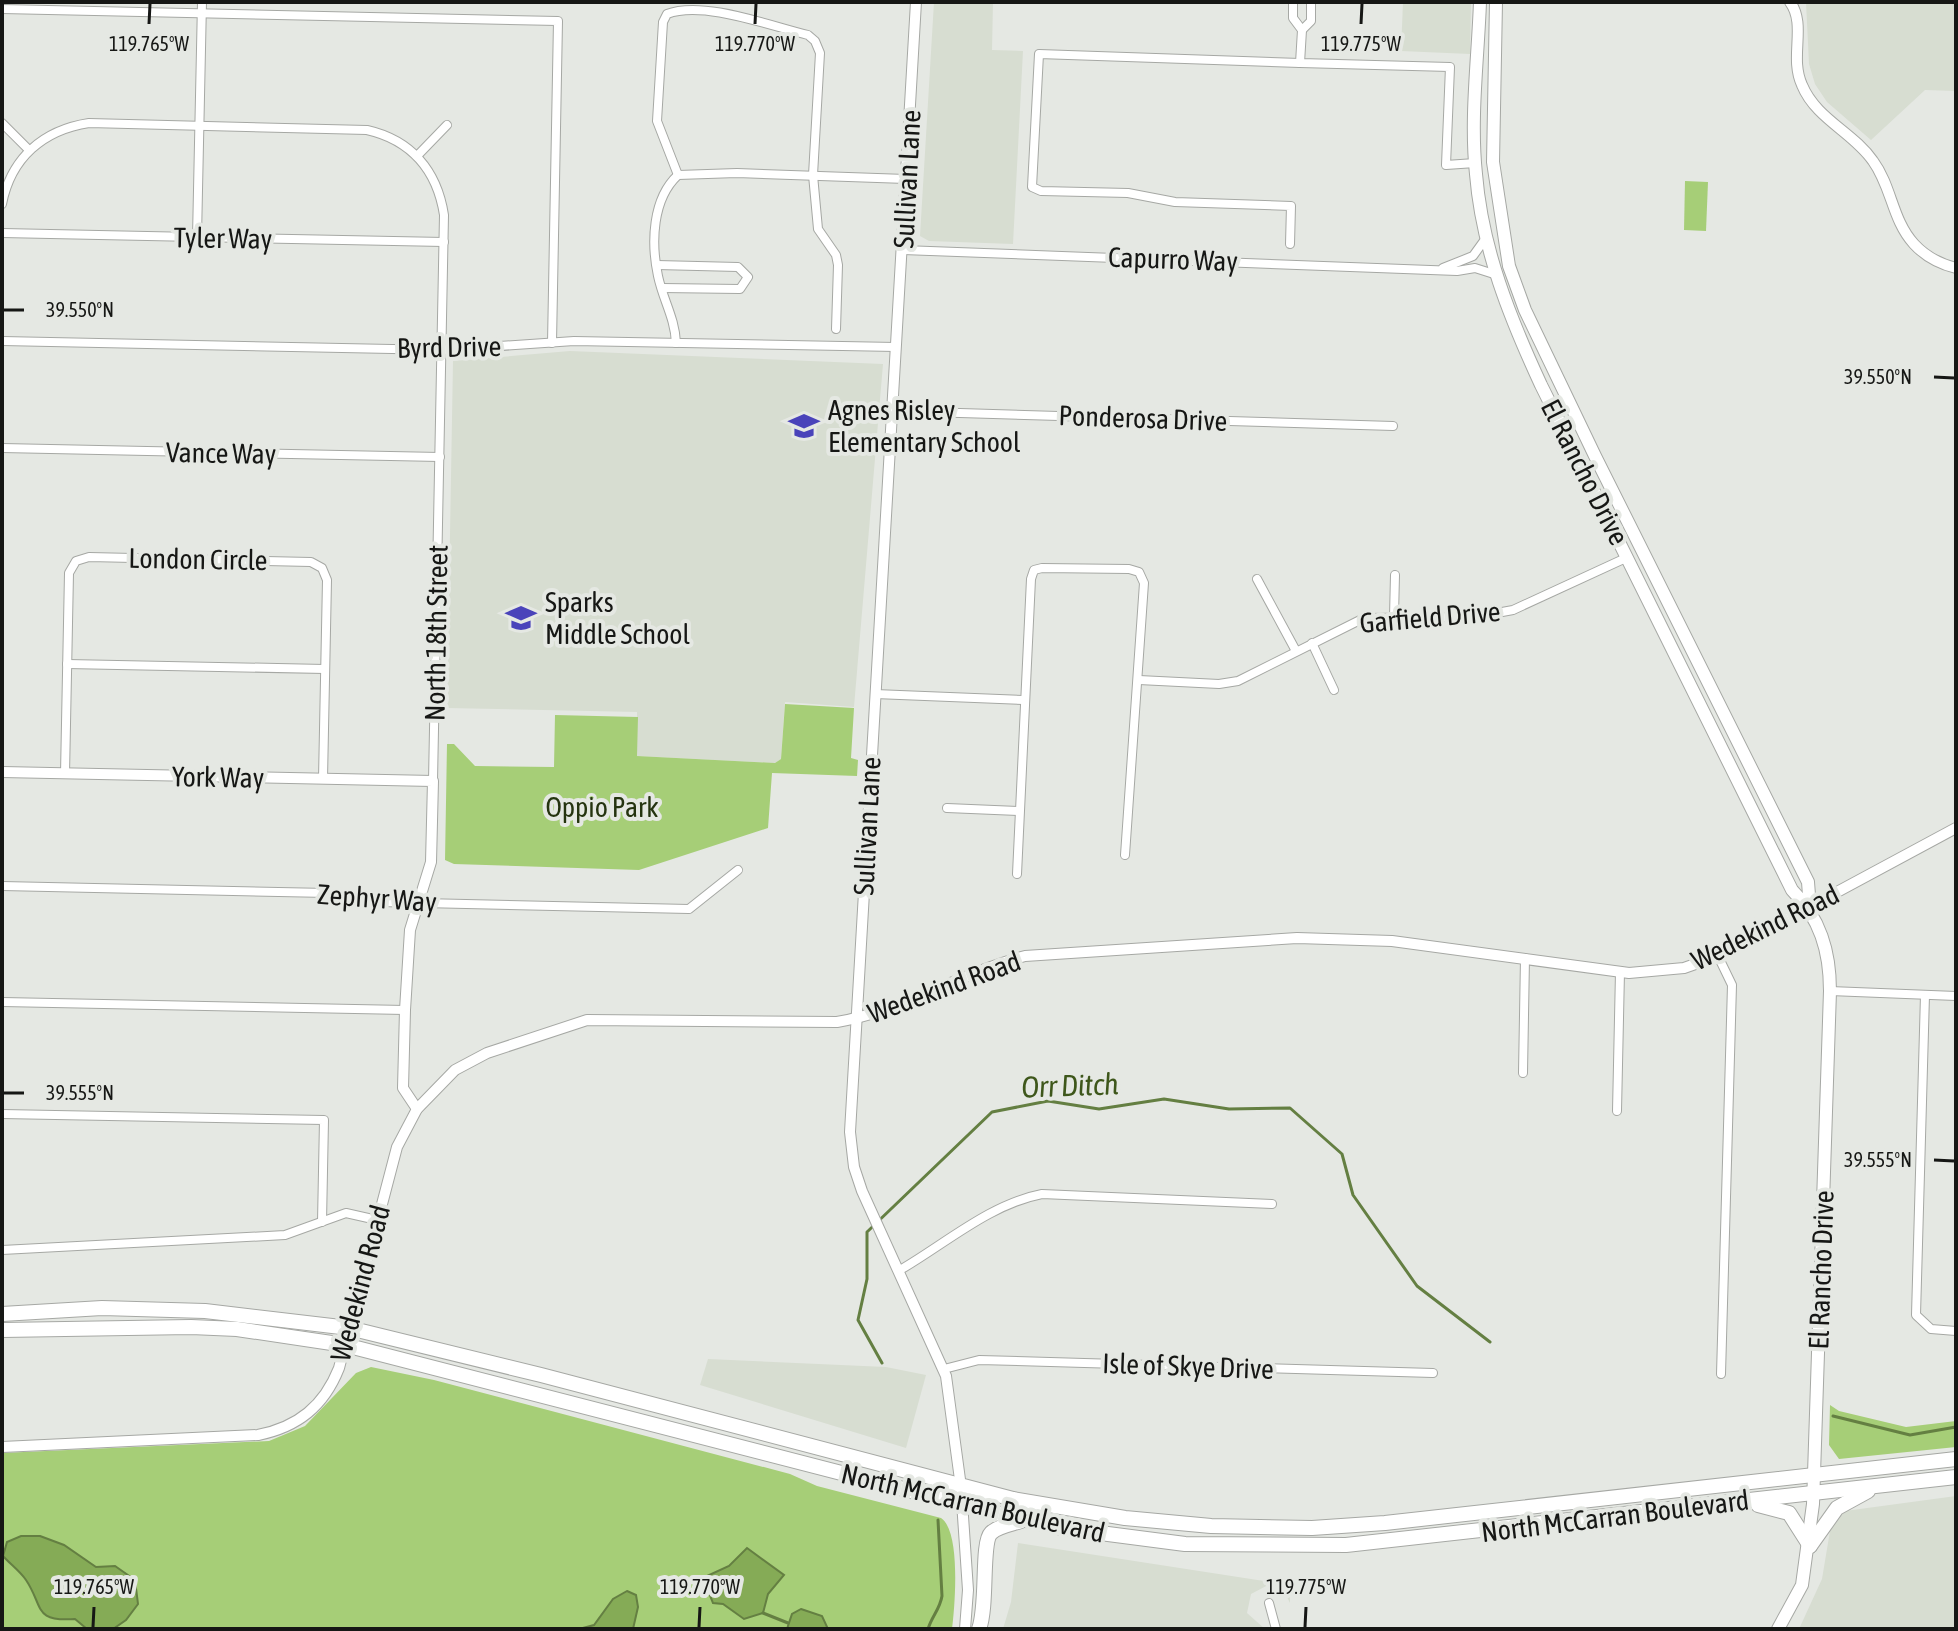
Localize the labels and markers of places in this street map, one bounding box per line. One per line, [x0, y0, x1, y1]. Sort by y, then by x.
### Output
place label: Agnes Risley Elementary School [828, 394, 1021, 458]
school or university icon: Agnes Risley Elementary School [787, 409, 821, 443]
place label: Sparks Middle School [545, 586, 690, 650]
school or university icon: Sparks Middle School [504, 601, 538, 635]

